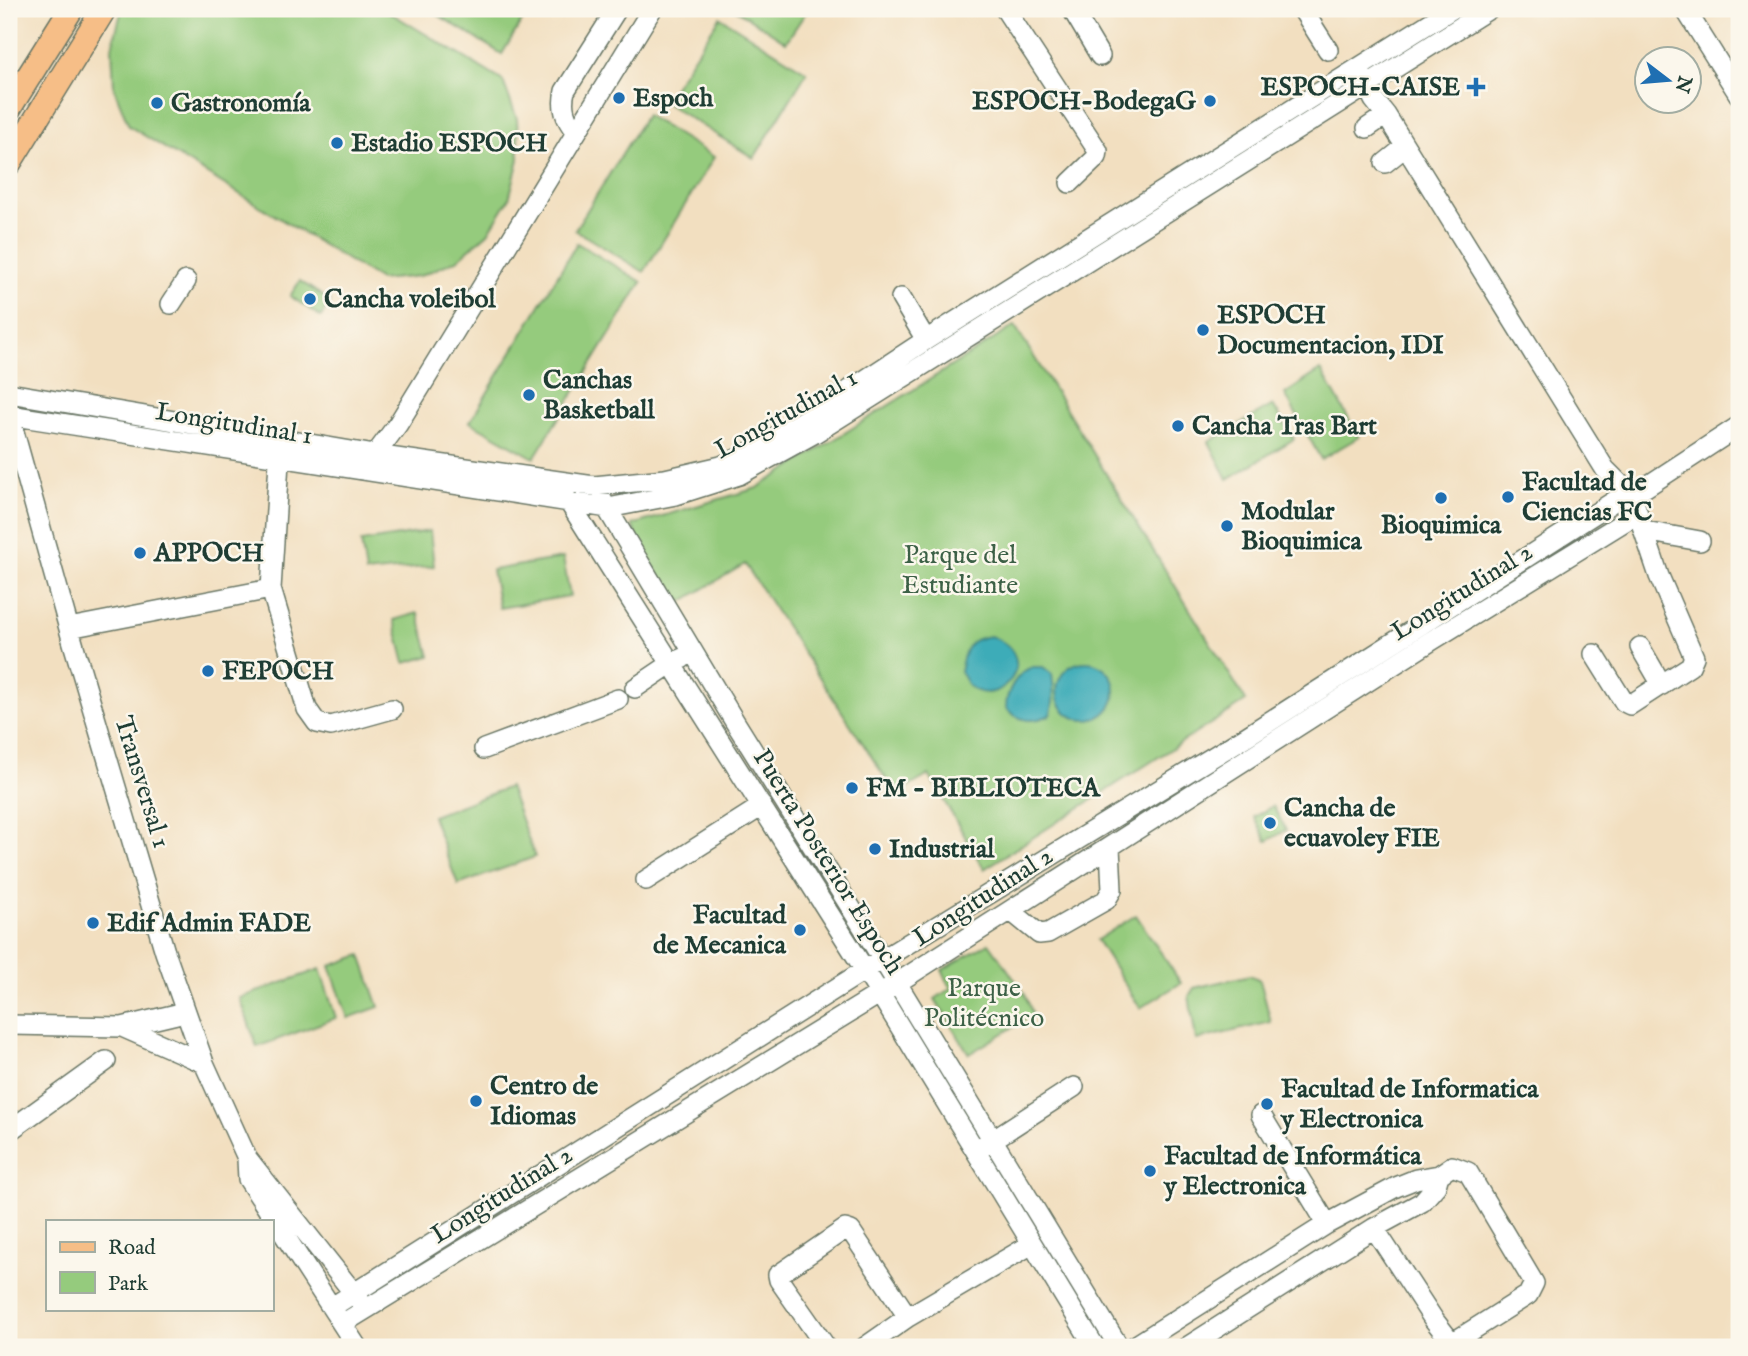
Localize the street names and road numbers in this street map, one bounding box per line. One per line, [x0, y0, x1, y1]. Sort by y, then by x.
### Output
street label: Longitudinal 1 [709, 361, 863, 467]
street label: Longitudinal 1 [153, 395, 315, 453]
street label: Longitudinal 2 [1385, 535, 1539, 649]
street label: Transversal 1 [106, 712, 178, 852]
street label: Puerta Posterior Espoch [745, 743, 911, 981]
street label: Longitudinal 2 [907, 839, 1059, 955]
street label: Longitudinal 2 [425, 1138, 579, 1252]

